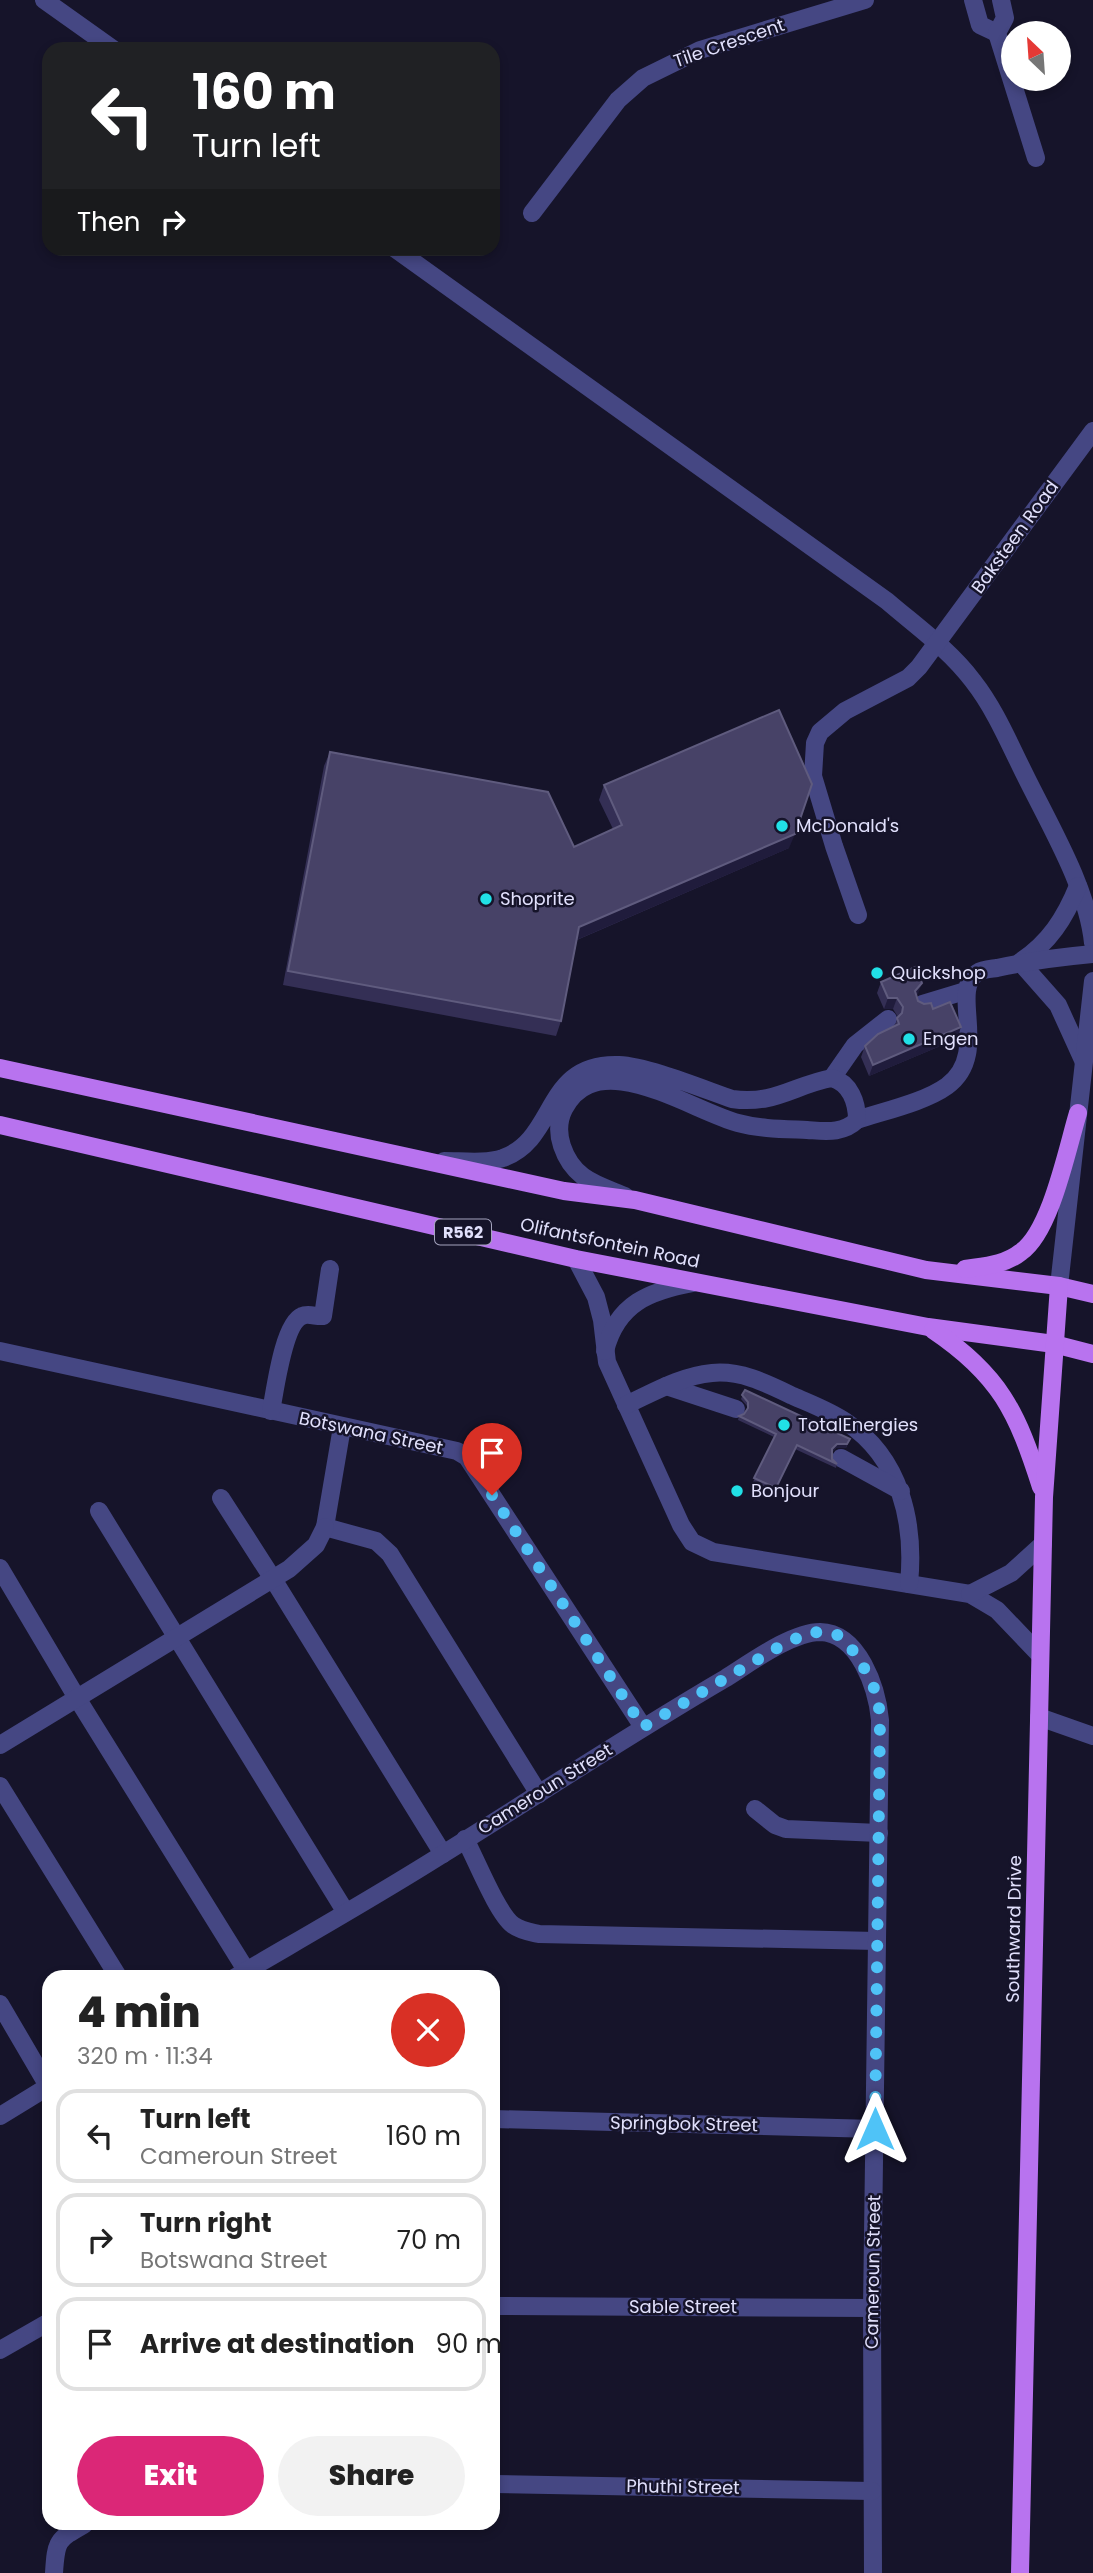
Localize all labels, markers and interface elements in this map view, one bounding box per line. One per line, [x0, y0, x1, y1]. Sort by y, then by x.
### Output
street label: Tile Crescent [670, 12, 788, 73]
north arrow [1001, 21, 1071, 91]
map controls [1001, 21, 1071, 91]
text: 160 m [192, 58, 336, 126]
icon: left [77, 70, 168, 161]
text: Turn left [192, 123, 321, 168]
icon: right [154, 203, 192, 241]
text: Then [77, 204, 140, 240]
street label: Baksteen Road [965, 475, 1064, 598]
place label: McDonald's [796, 813, 899, 838]
marker: McDonald's [774, 818, 790, 834]
place label: Shoprite [500, 886, 575, 911]
marker: Shoprite [478, 891, 494, 907]
place label: Quickshop [891, 960, 986, 985]
marker: Quickshop [869, 965, 885, 981]
place label: Engen [923, 1026, 979, 1051]
marker: Engen [901, 1031, 917, 1047]
street label: Olifantsfontein Road [518, 1211, 702, 1274]
road number: R562 [435, 1220, 491, 1244]
street label: Botswana Street [297, 1405, 445, 1460]
place label: TotalEnergies [798, 1412, 918, 1437]
marker: TotalEnergies [776, 1417, 792, 1433]
pin [462, 1423, 522, 1495]
icon: arrive [473, 1434, 511, 1472]
place label: Bonjour [751, 1478, 820, 1503]
marker: Bonjour [729, 1483, 745, 1499]
street label: Cameroun Street [473, 1737, 617, 1840]
street label: Southward Drive [1000, 1855, 1027, 2003]
text: 4 min [77, 1983, 201, 2042]
button: close [391, 1993, 465, 2067]
text: 320 m · 11:34 [77, 2040, 213, 2072]
position arrow [838, 2092, 912, 2166]
text: Turn left [140, 2101, 251, 2137]
street label: Springbok Street [610, 2110, 758, 2137]
icon: left [81, 2117, 119, 2155]
text: 160 m [386, 2118, 461, 2154]
text: Cameroun Street [140, 2140, 337, 2172]
street label: Cameroun Street [859, 2195, 886, 2349]
text: Turn right [140, 2205, 272, 2241]
icon: right [81, 2221, 119, 2259]
text: 70 m [397, 2222, 461, 2258]
text: Botswana Street [140, 2244, 327, 2276]
street label: Sable Street [629, 2294, 737, 2319]
icon: arrive [81, 2325, 119, 2363]
text: Arrive at destination [140, 2326, 415, 2362]
text: 90 m [436, 2326, 502, 2362]
button: Exit [77, 2436, 264, 2516]
button: Share [278, 2436, 465, 2516]
street label: Phuthi Street [626, 2473, 740, 2500]

